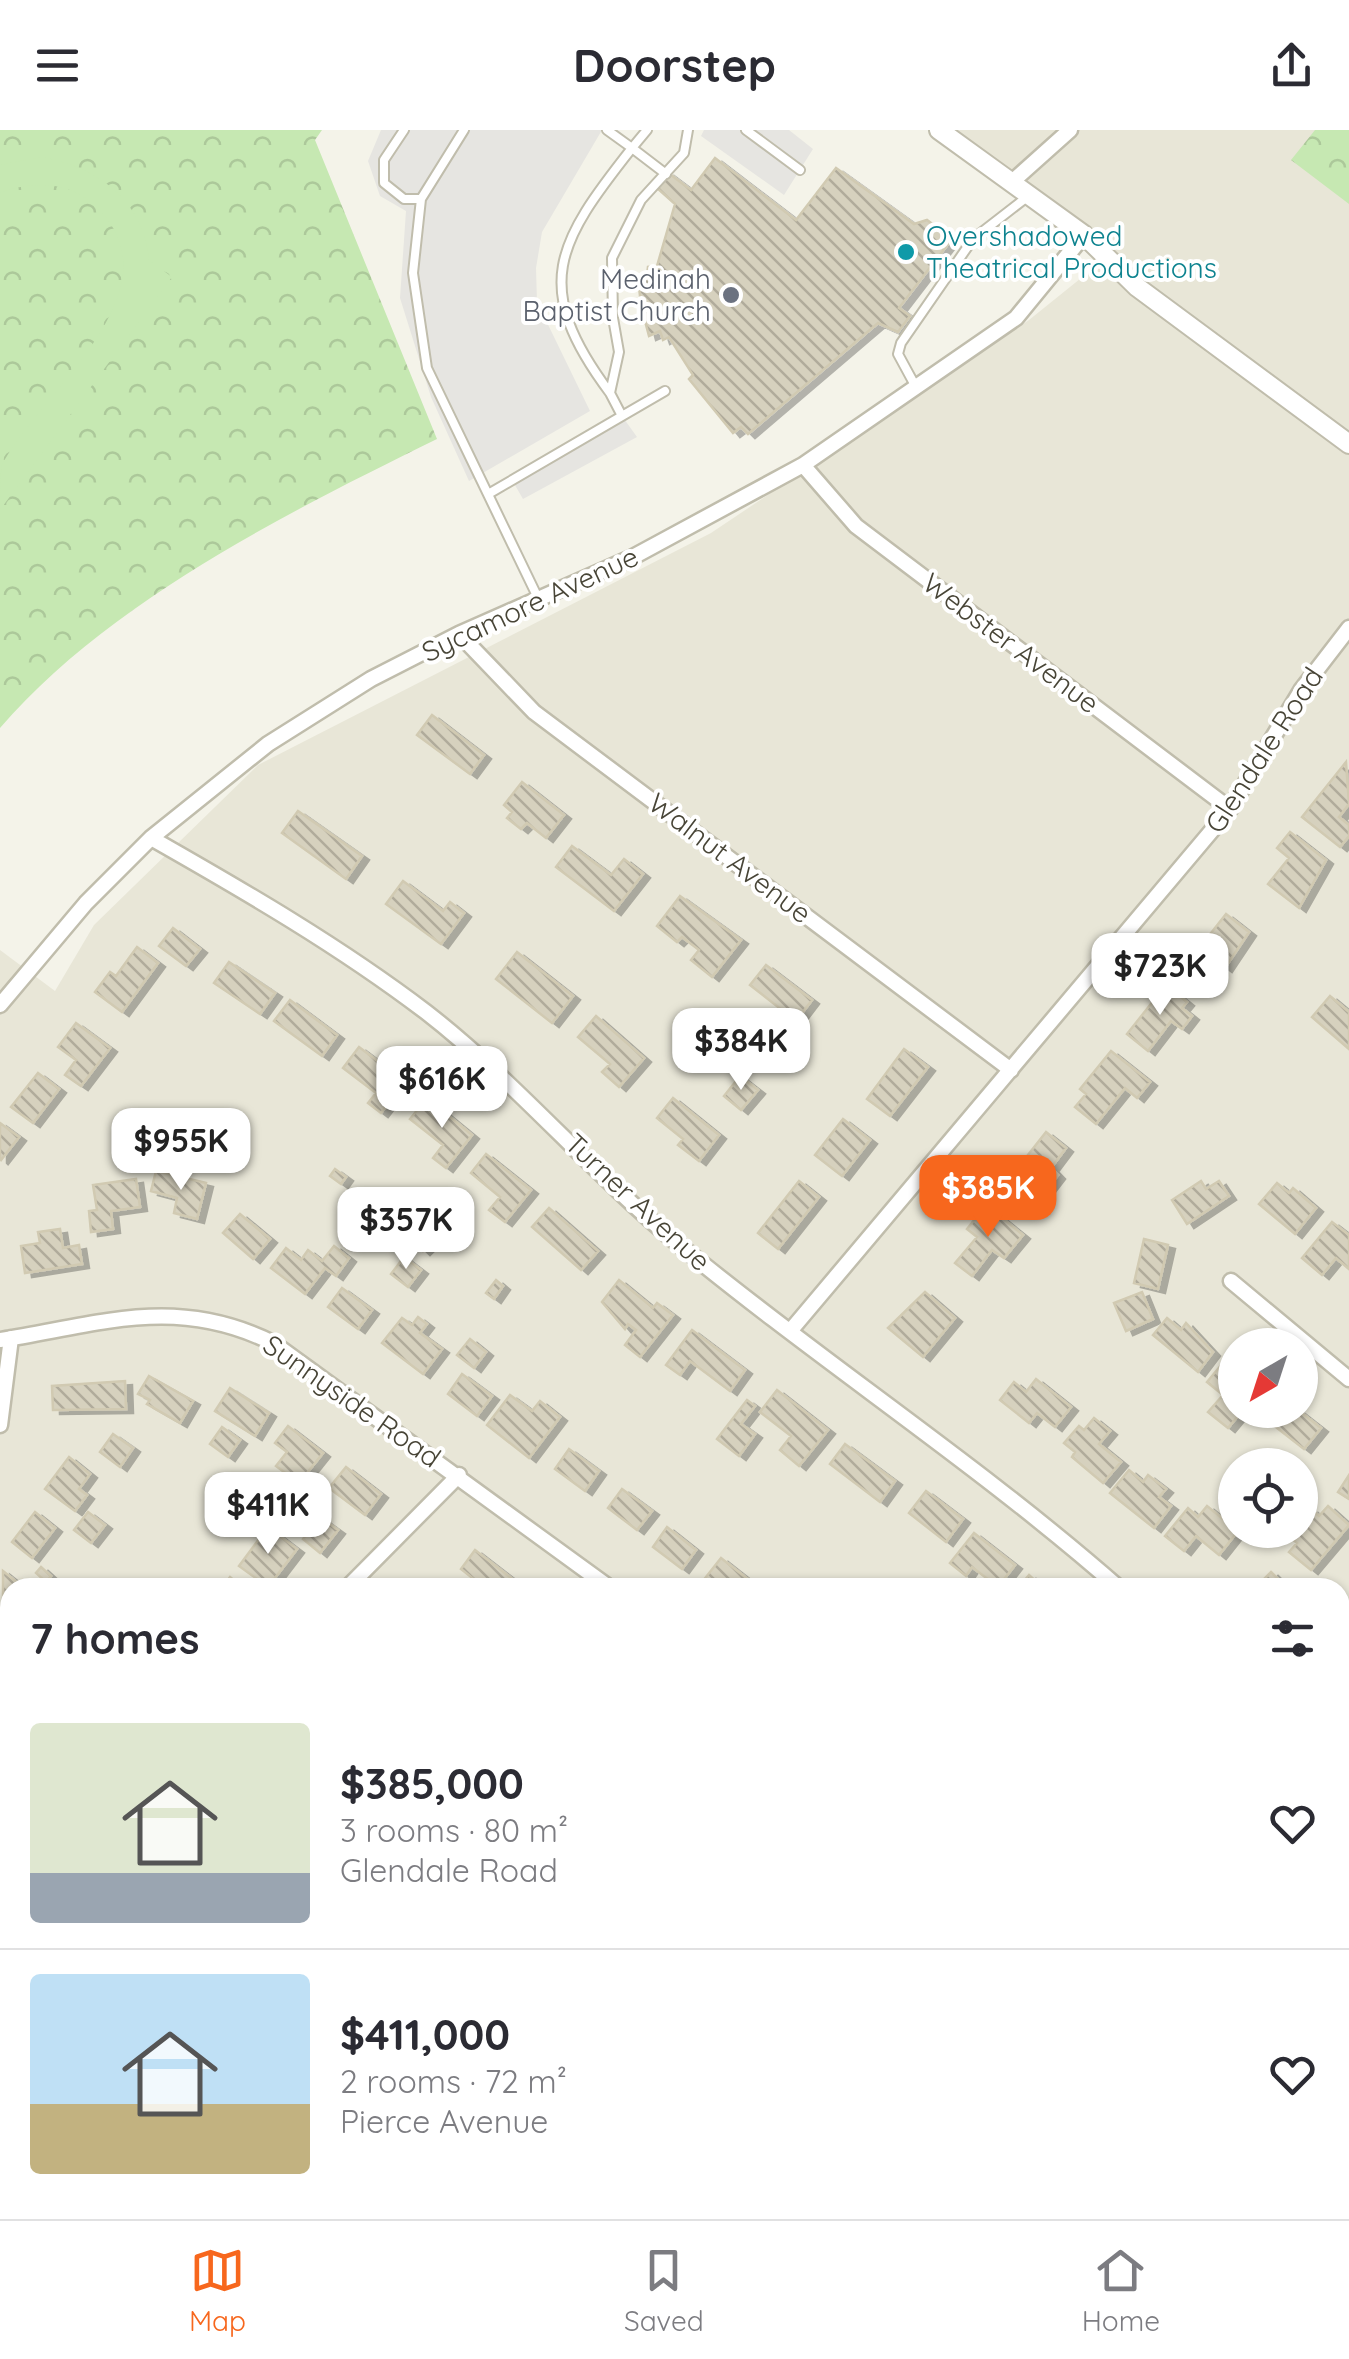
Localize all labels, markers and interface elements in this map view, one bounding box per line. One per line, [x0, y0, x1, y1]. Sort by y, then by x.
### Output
text: Doorstep [573, 37, 776, 93]
icon: menu [30, 38, 85, 93]
icon: share [1264, 38, 1319, 93]
place label: Overshadowed Theatrical Productions [926, 218, 1217, 285]
marker: Overshadowed Theatrical Productions [895, 241, 917, 263]
place label: Medinah Baptist Church [522, 261, 711, 328]
marker: Medinah Baptist Church [720, 284, 742, 306]
street label: Sycamore Avenue [416, 538, 644, 669]
street label: Webster Avenue [916, 565, 1106, 720]
street label: Glendale Road [1197, 660, 1330, 839]
street label: Walnut Avenue [642, 785, 819, 930]
pin: $723K [1090, 933, 1230, 1018]
text: $723K [1113, 945, 1207, 985]
pin: $384K [671, 1008, 811, 1093]
text: $384K [694, 1020, 788, 1060]
pin: $616K [372, 1046, 512, 1131]
text: $616K [398, 1058, 486, 1098]
pin: $955K [111, 1108, 251, 1193]
text: $955K [133, 1120, 229, 1160]
street label: Turner Avenue [558, 1125, 718, 1278]
pin: $385K [918, 1155, 1058, 1240]
text: $385K [941, 1167, 1035, 1207]
pin: $357K [336, 1187, 476, 1272]
text: $357K [359, 1199, 453, 1239]
street label: Sunnyside Road [257, 1326, 448, 1475]
north arrow [1218, 1328, 1318, 1428]
map controls [1218, 1328, 1318, 1548]
button: locate [1218, 1448, 1318, 1548]
pin: $411K [198, 1472, 338, 1557]
text: $411K [227, 1484, 309, 1524]
icon: filters [1265, 1611, 1320, 1666]
text: 7 homes [30, 1612, 199, 1665]
text: $385,000 [340, 1757, 524, 1810]
icon: home [110, 1763, 230, 1883]
icon: heart [1265, 1796, 1320, 1851]
text: 3 rooms · 80 m² [340, 1810, 568, 1850]
text: Glendale Road [340, 1850, 558, 1890]
text: $411,000 [340, 2008, 510, 2061]
icon: home [110, 2014, 230, 2134]
icon: heart [1265, 2047, 1320, 2102]
text: 2 rooms · 72 m² [340, 2061, 567, 2101]
text: Pierce Avenue [340, 2101, 548, 2141]
tab: Map [189, 2243, 246, 2338]
tab: Saved [624, 2243, 704, 2338]
tab: Home [1082, 2243, 1160, 2338]

